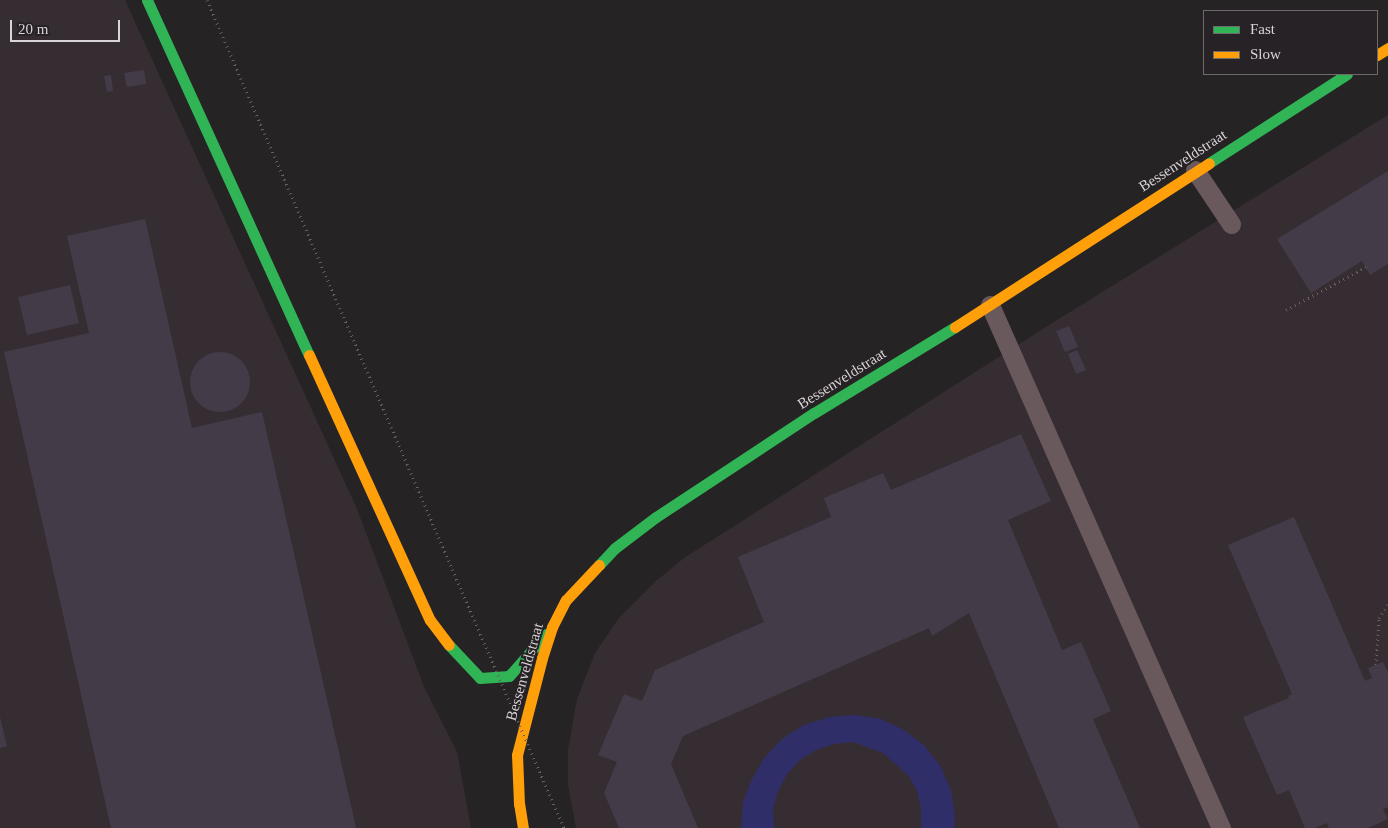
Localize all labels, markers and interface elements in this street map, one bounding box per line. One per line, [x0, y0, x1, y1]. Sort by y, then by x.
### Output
scale bar [12, 10, 122, 42]
legend [1203, 10, 1378, 75]
text: 20 m [18, 21, 48, 37]
text: Fast [1250, 21, 1275, 37]
text: Slow [1250, 46, 1281, 62]
street label: Bessenveldstraat [1136, 126, 1230, 196]
street label: Bessenveldstraat [794, 345, 890, 413]
street label: Bessenveldstraat [502, 621, 548, 723]

